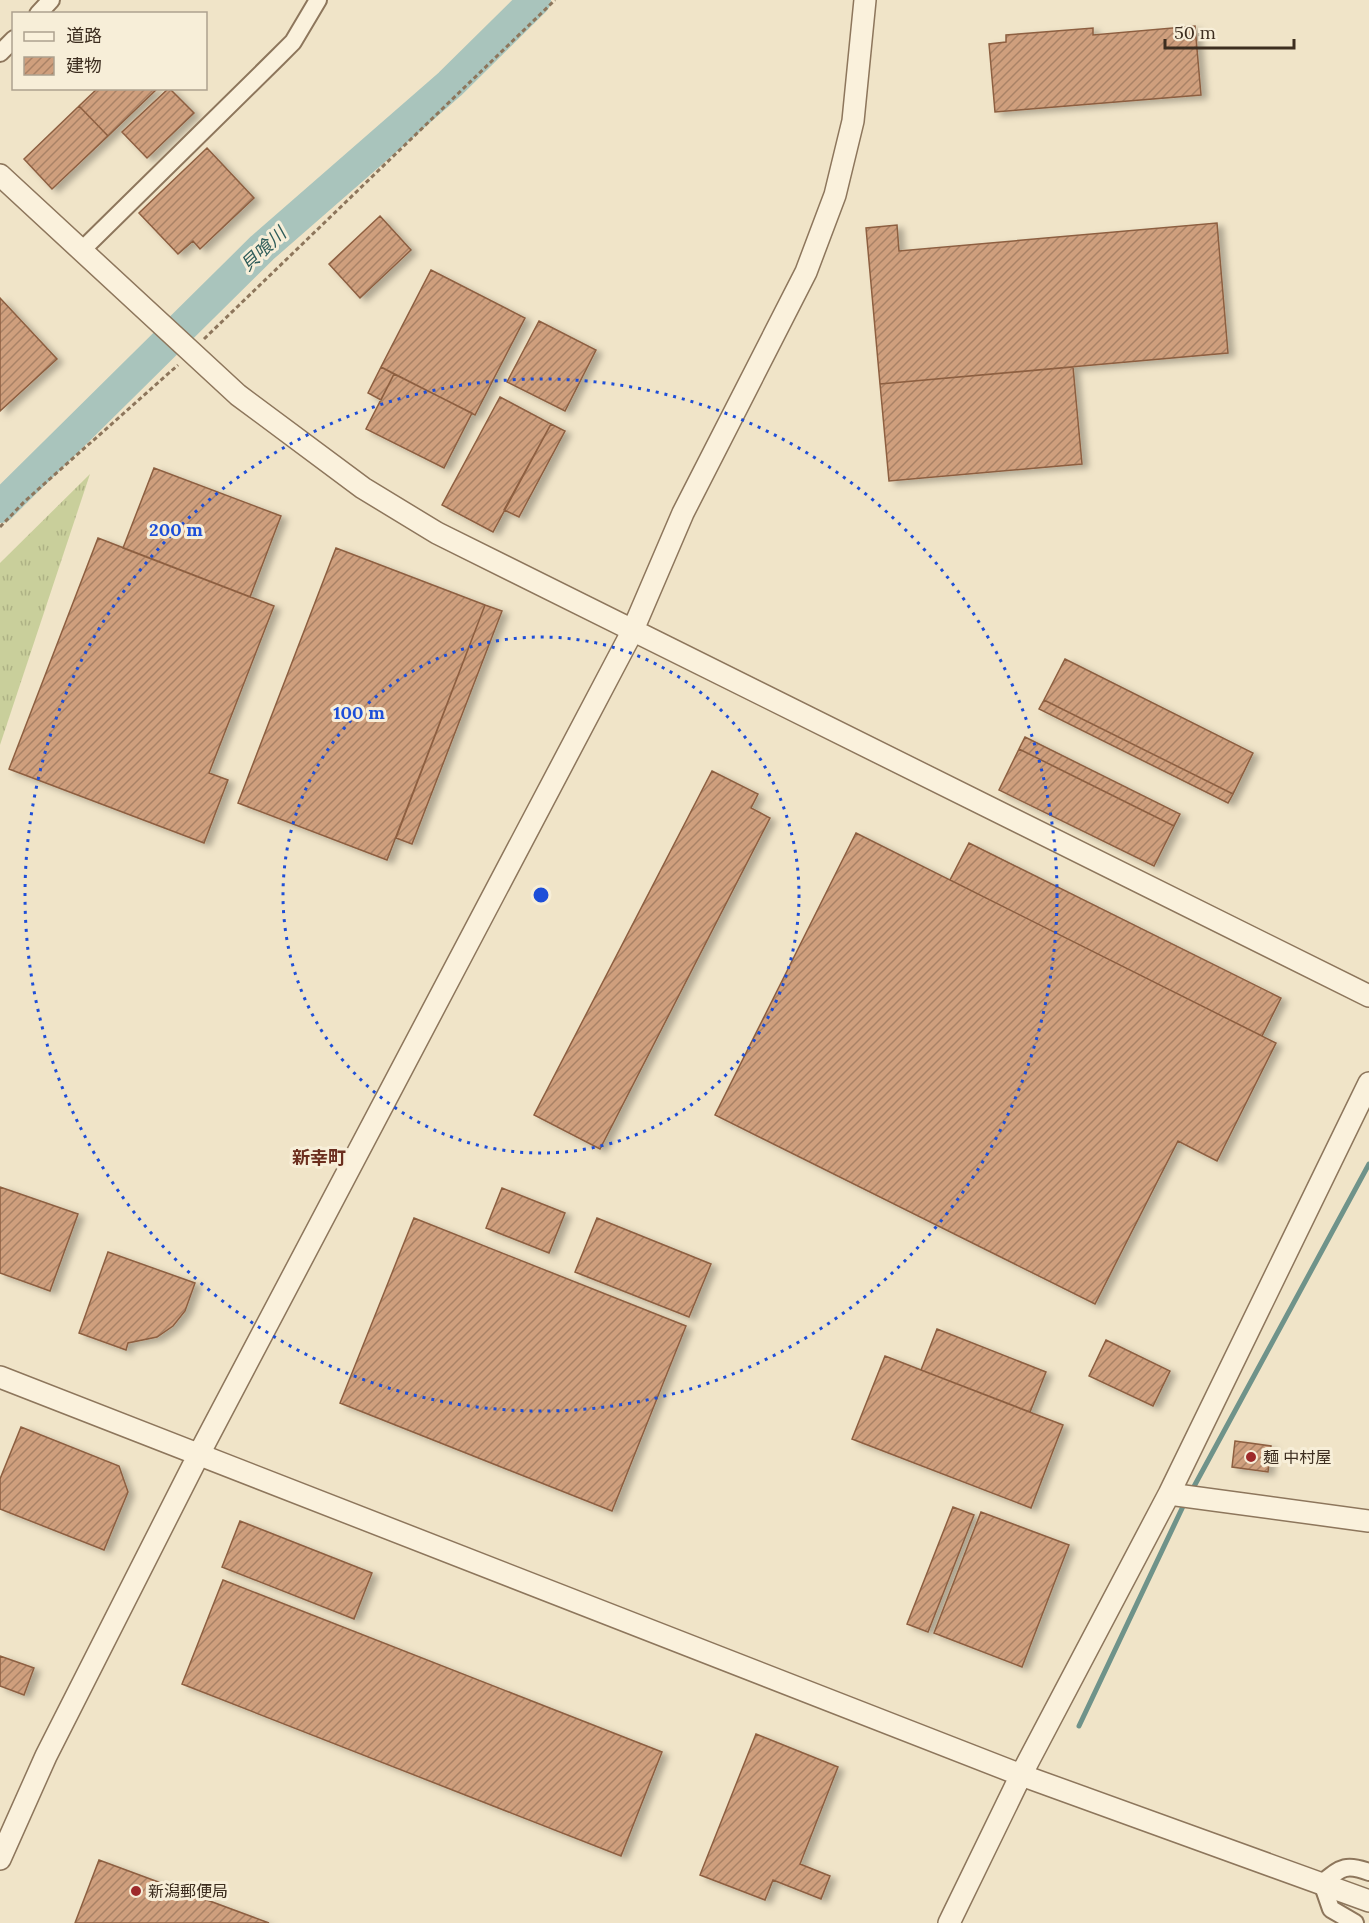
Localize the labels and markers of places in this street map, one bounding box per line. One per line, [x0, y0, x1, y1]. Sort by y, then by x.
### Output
centre of rings [531, 885, 551, 905]
place label: 麺 中村屋 [1263, 1447, 1331, 1467]
marker: 麺 中村屋 [1244, 1450, 1258, 1464]
place label: 新潟郵便局 [148, 1881, 228, 1901]
marker: 新潟郵便局 [129, 1884, 143, 1898]

